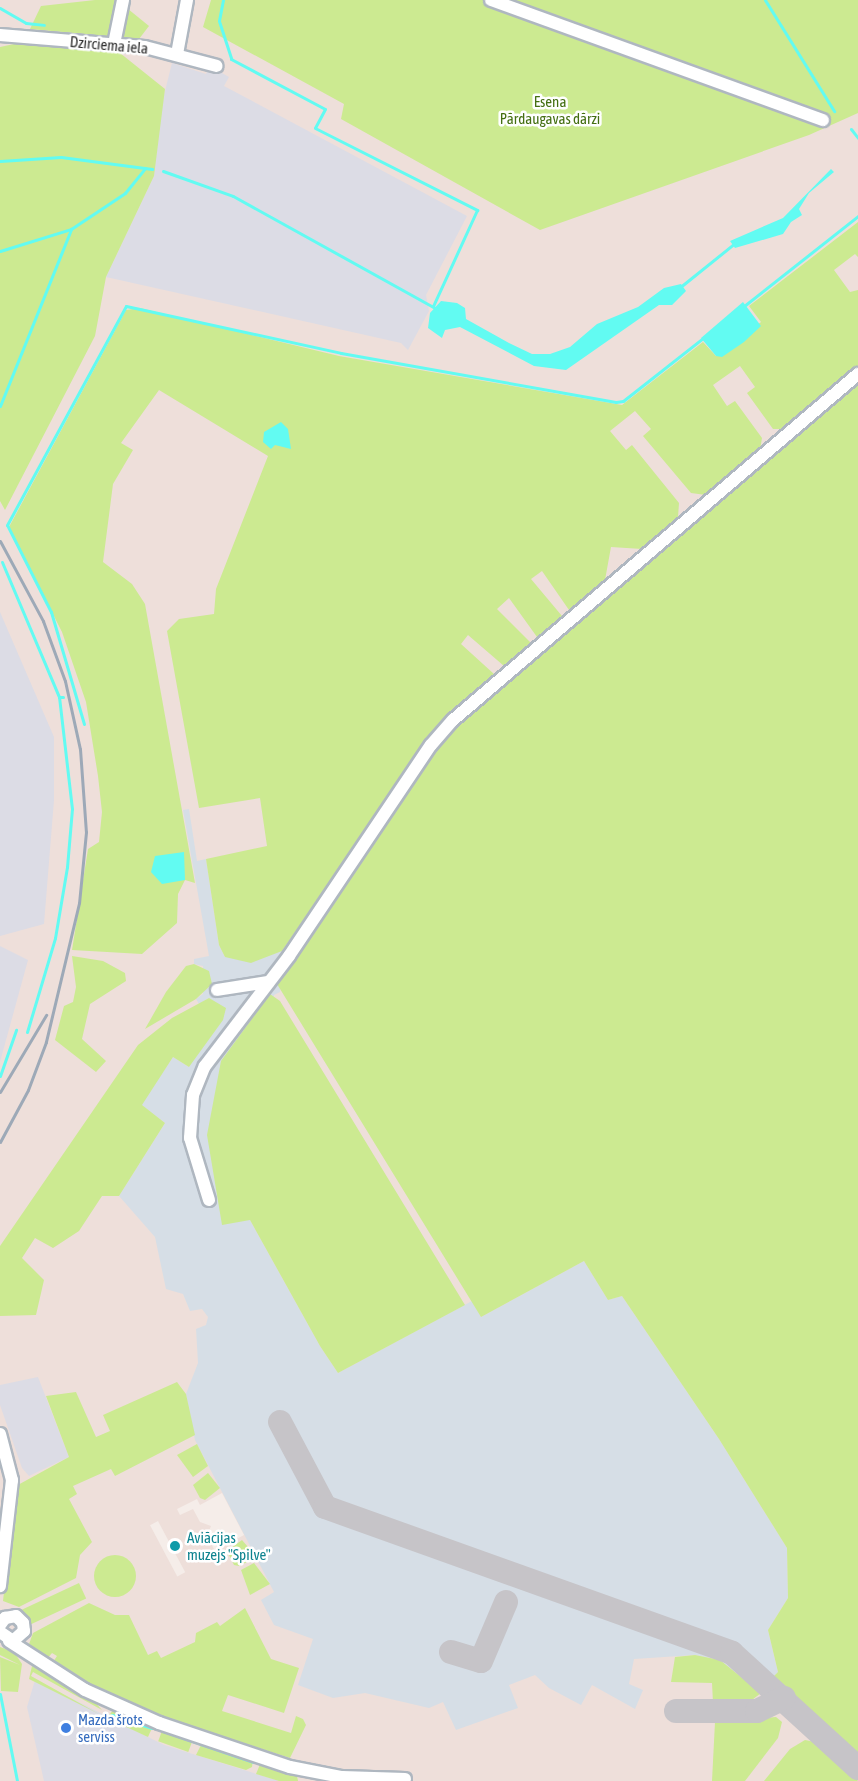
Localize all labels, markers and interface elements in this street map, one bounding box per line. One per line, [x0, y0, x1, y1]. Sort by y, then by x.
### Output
street label: Dzirciema iela [69, 33, 149, 57]
park label: Esena Pārdaugavas dārzi [500, 92, 600, 127]
place label: Aviācijas muzejs "Spilve" [187, 1528, 271, 1563]
marker: Aviācijas muzejs "Spilve" [168, 1539, 182, 1553]
place label: Mazda šrots serviss [78, 1710, 143, 1745]
marker: Mazda šrots serviss [59, 1721, 73, 1735]

